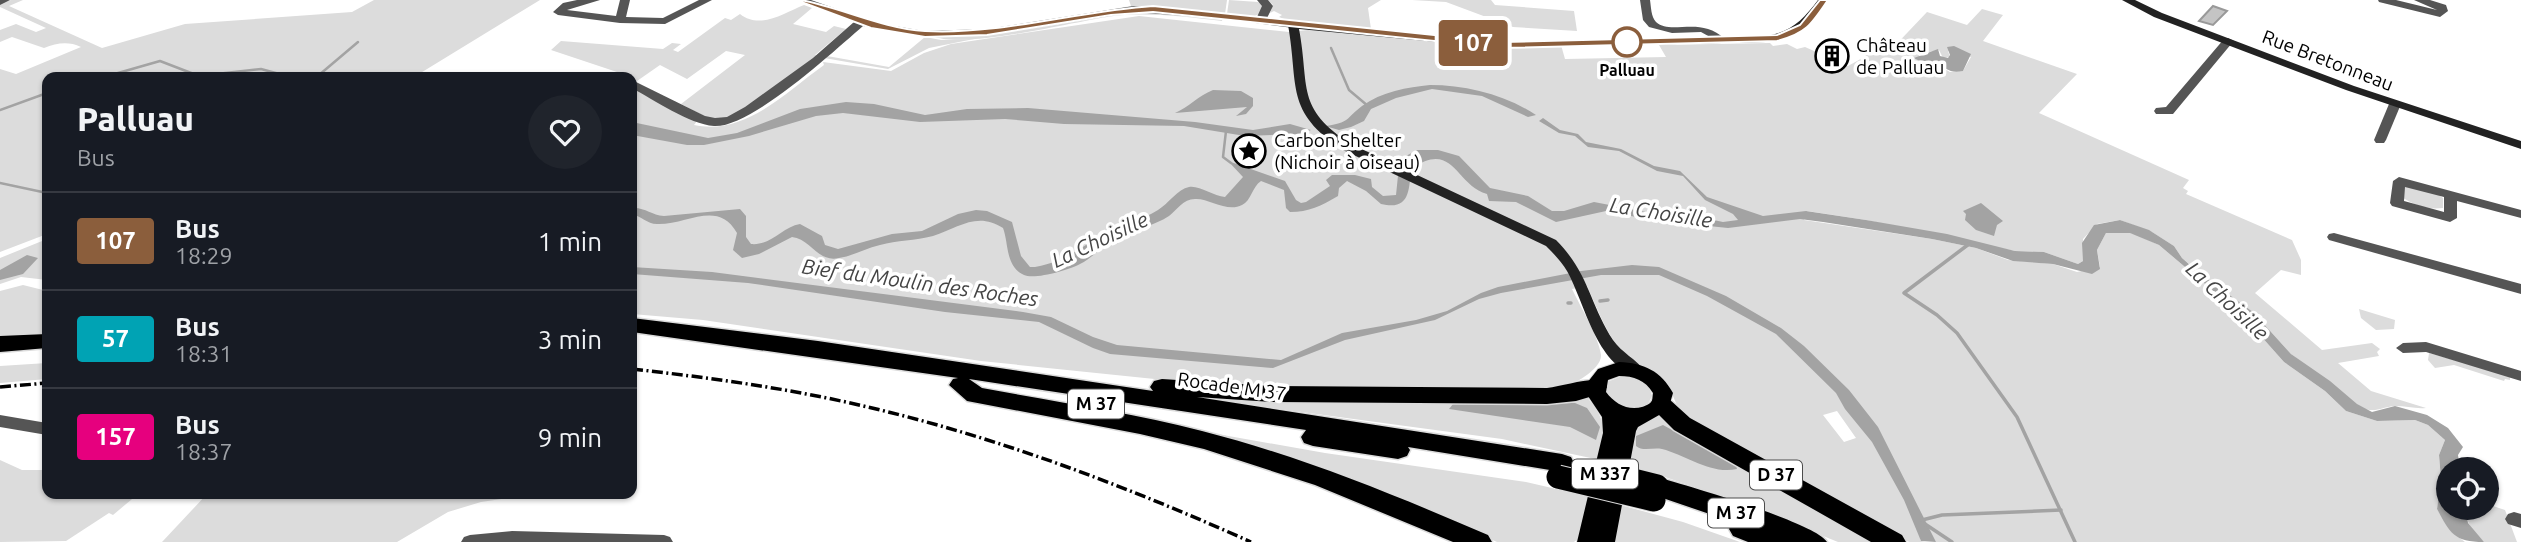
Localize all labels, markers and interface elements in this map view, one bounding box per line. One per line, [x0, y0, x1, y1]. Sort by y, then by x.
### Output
line badge: 107 [1433, 20, 1513, 66]
street label: Rue Bretonneau [2259, 25, 2397, 95]
marker: Palluau [1612, 27, 1642, 57]
text: 107 [1453, 29, 1493, 56]
place label: Château de Palluau [1856, 34, 1944, 78]
building icon: Château de Palluau [1813, 37, 1851, 75]
place label: Palluau [1599, 61, 1655, 79]
button: heart [528, 95, 602, 169]
text: Palluau [77, 100, 194, 137]
place label: Carbon Shelter (Nichoir à oiseau) [1274, 129, 1420, 173]
place icon: Carbon Shelter (Nichoir à oiseau) [1230, 132, 1268, 170]
text: Bus [77, 145, 115, 170]
water label: La Choisille [1608, 192, 1714, 232]
water label: La Choisille [1048, 206, 1152, 272]
text: Bus [175, 214, 220, 243]
text: 107 [95, 227, 136, 254]
text: 1 min [538, 227, 602, 256]
text: 18:29 [175, 243, 233, 268]
water label: Bief du Moulin des Roches [800, 254, 1040, 311]
water label: La Choisille [2182, 256, 2274, 345]
text: Bus [175, 312, 220, 341]
text: 57 [102, 325, 129, 352]
text: 3 min [538, 325, 602, 354]
text: 18:31 [175, 341, 233, 366]
street label: Rocade M 37 [1176, 367, 1288, 405]
road number: M 37 [1068, 390, 1124, 418]
text: Bus [175, 410, 220, 439]
text: 157 [95, 423, 136, 450]
text: 9 min [538, 423, 602, 452]
text: 18:37 [175, 439, 233, 464]
map controls [2436, 457, 2499, 520]
button: locate [2436, 457, 2499, 520]
road number: M 337 [1572, 460, 1638, 488]
road number: D 37 [1750, 461, 1802, 490]
road number: M 37 [1708, 499, 1764, 528]

